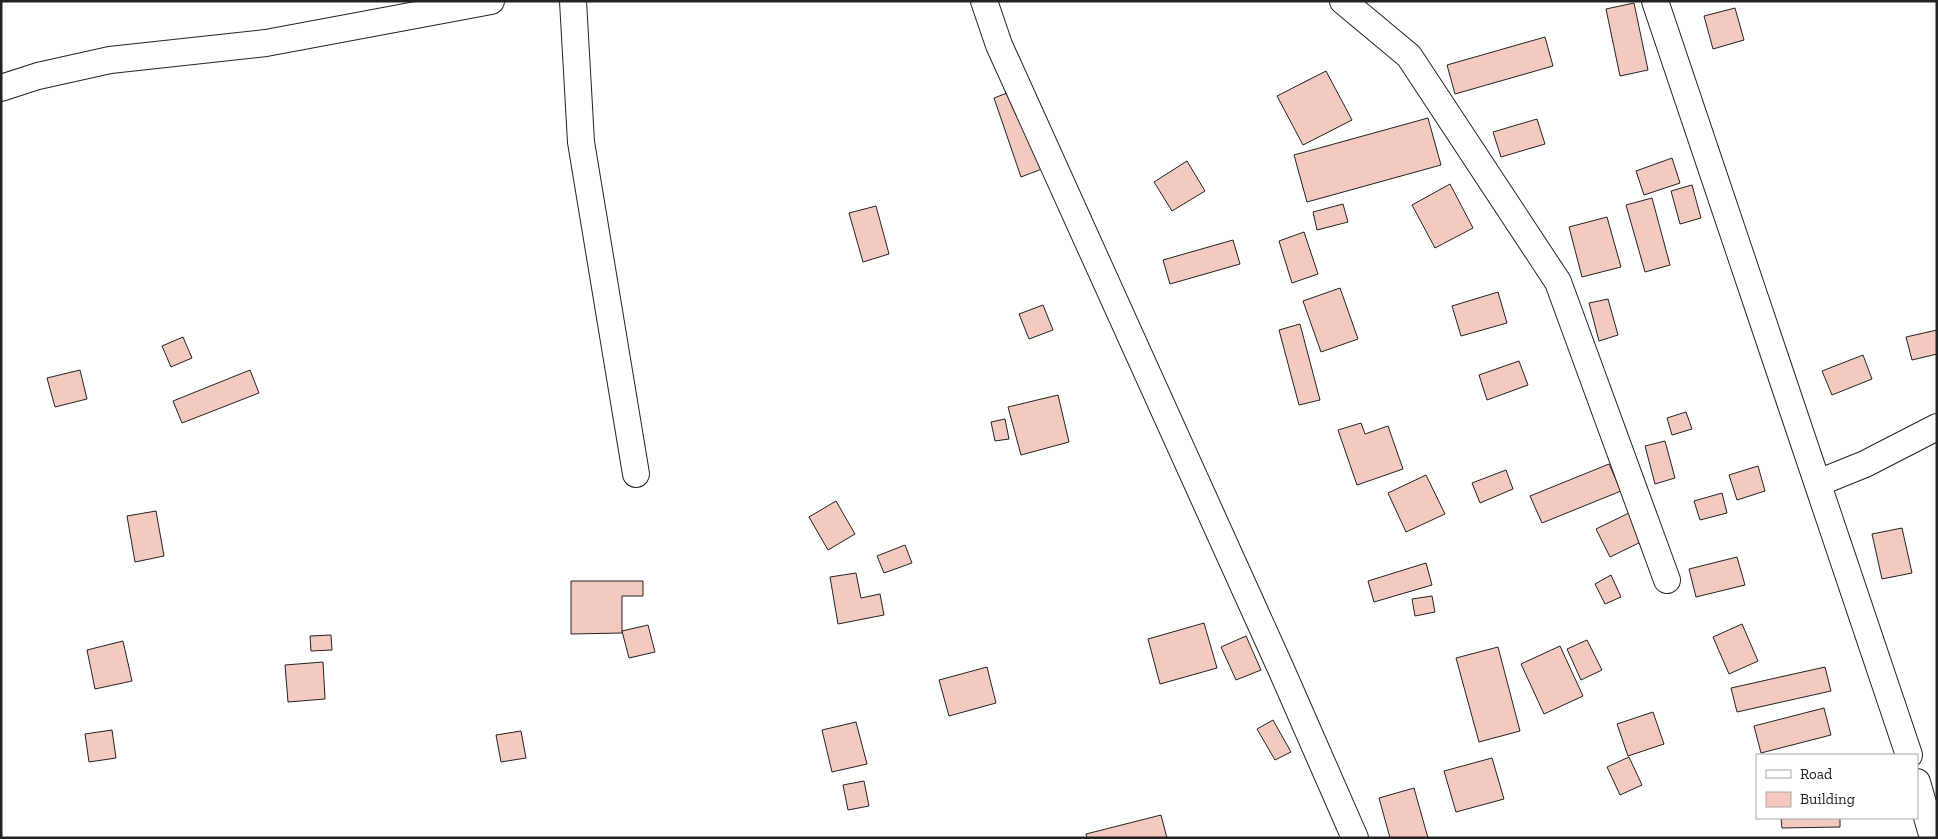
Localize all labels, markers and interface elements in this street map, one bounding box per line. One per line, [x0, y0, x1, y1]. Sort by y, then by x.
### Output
legend [1756, 754, 1918, 819]
text: Road [1800, 765, 1833, 783]
text: Building [1800, 790, 1855, 808]

